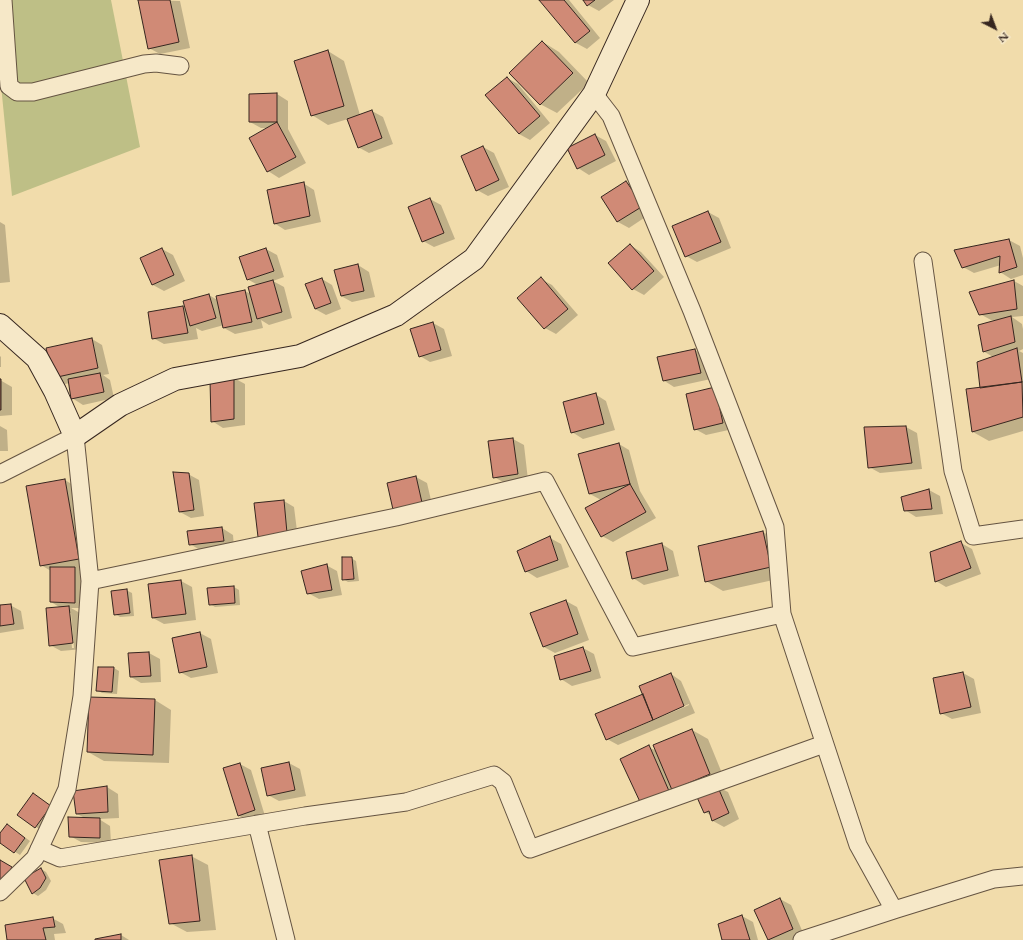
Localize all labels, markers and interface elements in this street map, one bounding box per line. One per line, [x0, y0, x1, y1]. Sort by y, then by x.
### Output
north arrow [975, 8, 1015, 48]
text: N [995, 29, 1012, 46]

